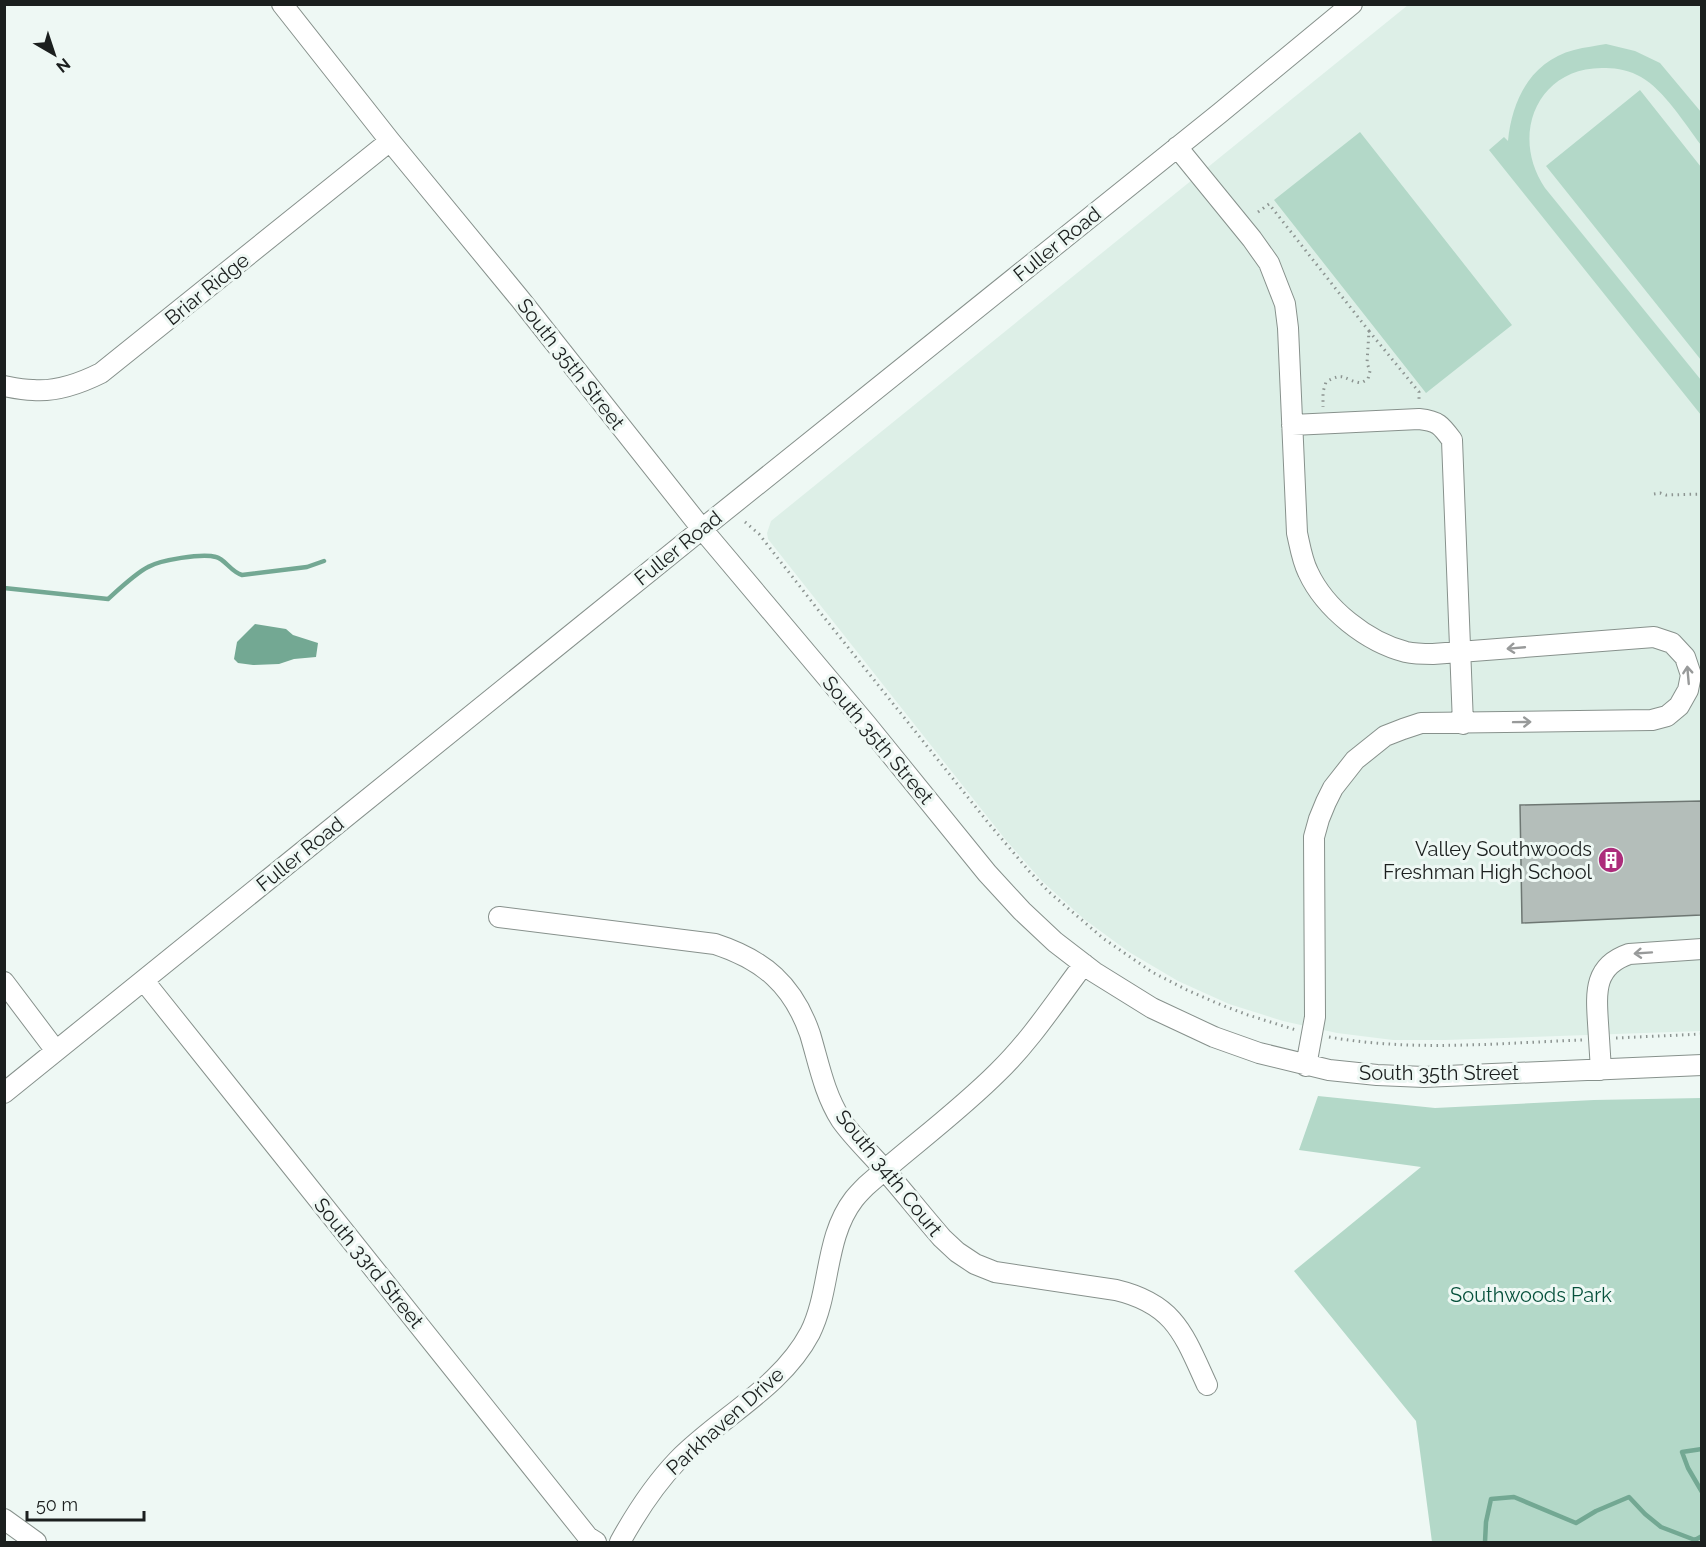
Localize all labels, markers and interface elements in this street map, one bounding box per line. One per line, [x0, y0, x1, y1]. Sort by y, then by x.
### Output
north arrow [24, 24, 84, 84]
text: N [52, 54, 74, 76]
street label: Fuller Road [1009, 202, 1105, 286]
street label: Briar Ridge [160, 248, 254, 330]
street label: South 35th Street [512, 294, 630, 435]
street label: Fuller Road [630, 506, 726, 590]
one-way arrow [1507, 643, 1527, 654]
one-way arrow [1682, 666, 1693, 685]
street label: South 35th Street [817, 671, 939, 809]
one-way arrow [1511, 717, 1531, 728]
street label: Fuller Road [252, 812, 348, 896]
place label: Valley Southwoods Freshman High School [1383, 837, 1593, 884]
building icon: Valley Southwoods Freshman High School [1596, 845, 1626, 875]
one-way arrow [1634, 948, 1654, 959]
street label: South 35th Street [1359, 1061, 1519, 1085]
street label: South 34th Court [831, 1105, 947, 1241]
street label: South 33rd Street [309, 1193, 429, 1333]
park label: Southwoods Park [1450, 1283, 1612, 1307]
street label: Parkhaven Drive [661, 1362, 789, 1480]
scale bar [27, 1484, 144, 1522]
text: 50 m [36, 1494, 78, 1515]

